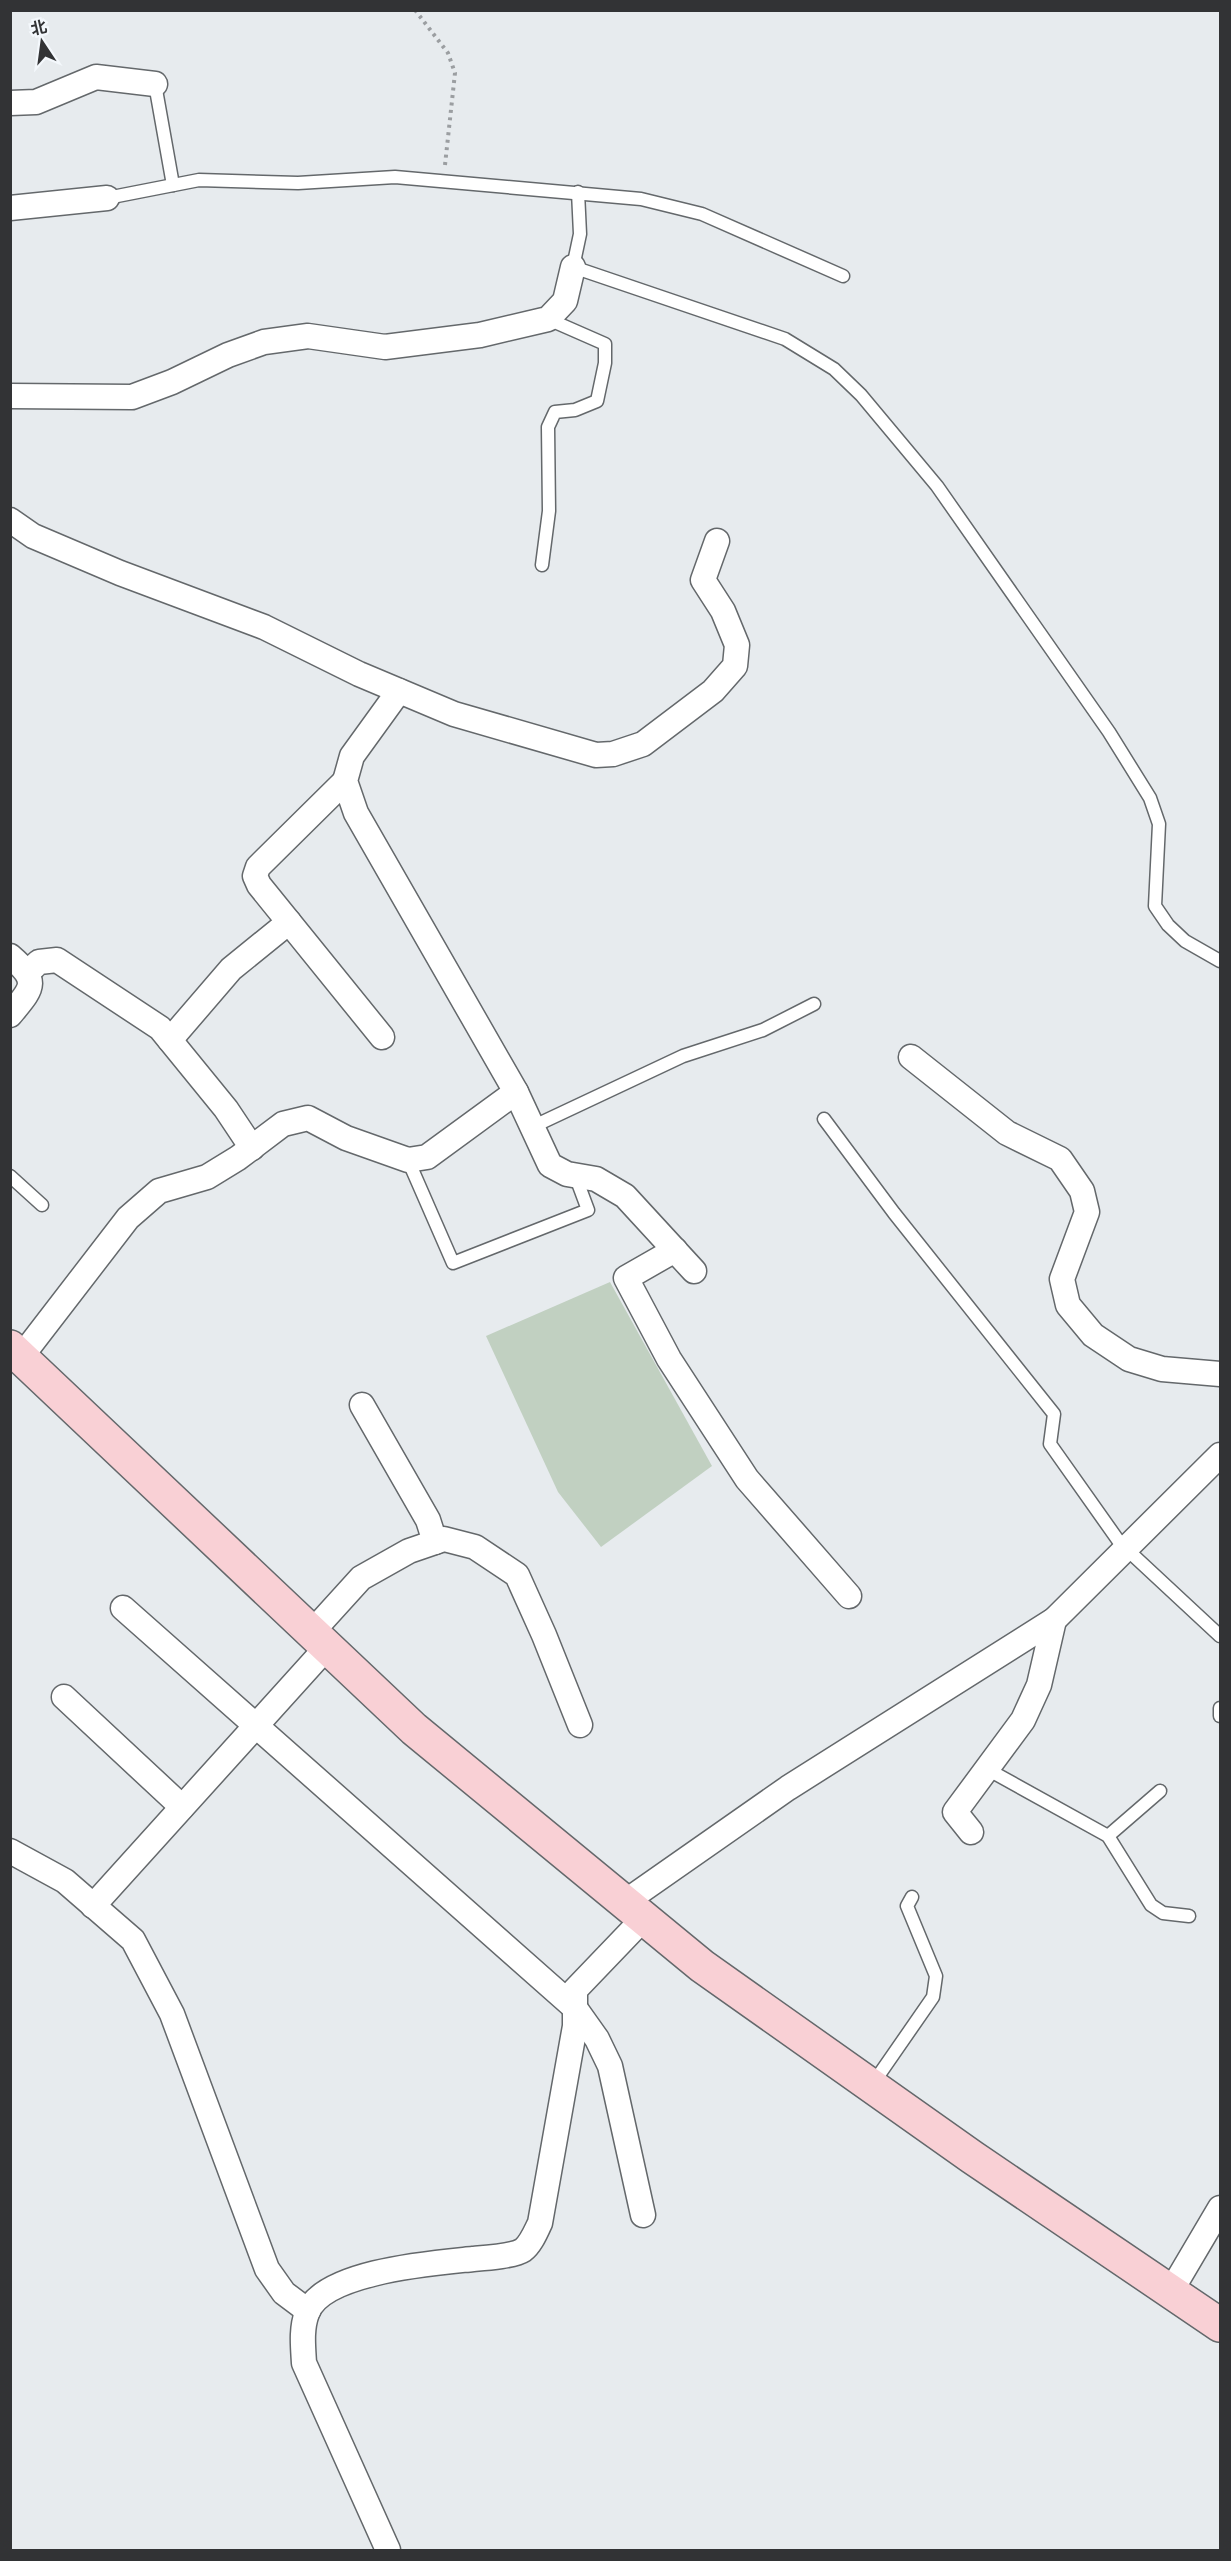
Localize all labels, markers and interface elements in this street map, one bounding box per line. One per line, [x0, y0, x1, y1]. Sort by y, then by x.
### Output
north arrow [12, 12, 72, 72]
text: 北 [28, 15, 49, 40]

